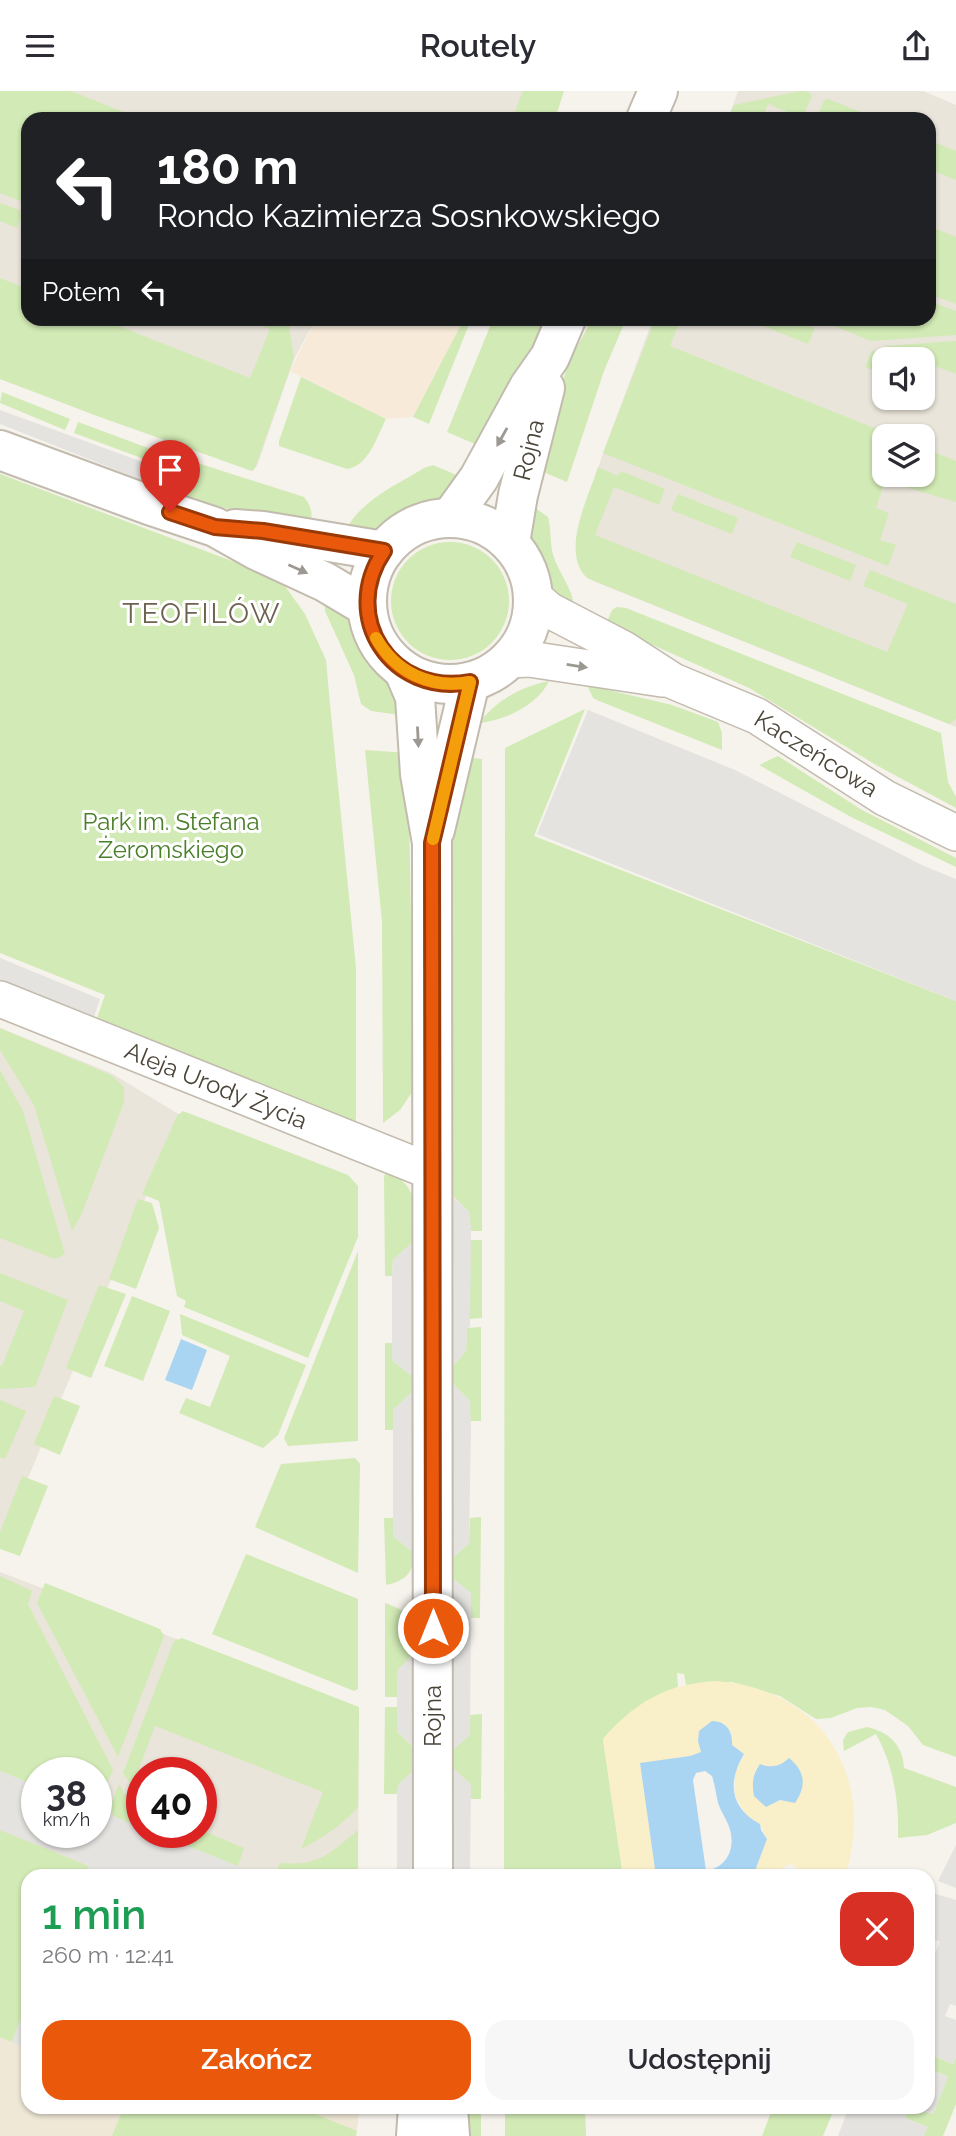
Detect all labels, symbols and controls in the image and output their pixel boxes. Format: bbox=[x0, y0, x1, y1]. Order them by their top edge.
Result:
icon: menu bbox=[21, 27, 59, 65]
text: Routely bbox=[420, 27, 536, 64]
icon: share bbox=[897, 27, 935, 65]
text: 180 m bbox=[157, 138, 298, 195]
icon: left bbox=[42, 140, 133, 231]
text: Rondo Kazimierza Sosnkowskiego bbox=[157, 197, 660, 234]
icon: left bbox=[135, 273, 173, 311]
text: Potem bbox=[42, 277, 121, 307]
map controls bbox=[872, 347, 935, 487]
button: sound bbox=[872, 347, 935, 410]
street label: Rojna bbox=[507, 416, 550, 483]
button: layers bbox=[872, 424, 935, 487]
one-way arrow bbox=[496, 427, 508, 446]
pin bbox=[140, 440, 200, 512]
icon: arrive bbox=[151, 451, 189, 489]
one-way arrow bbox=[287, 564, 308, 575]
district label: TEOFILÓW bbox=[122, 597, 282, 630]
one-way arrow bbox=[566, 661, 588, 672]
street label: Kaczeńcowa bbox=[749, 704, 884, 803]
one-way arrow bbox=[413, 726, 424, 748]
park label: Park im. Stefana Żeromskiego bbox=[82, 807, 260, 864]
street label: Aleja Urody Życia bbox=[121, 1036, 312, 1135]
position arrow bbox=[396, 1591, 470, 1665]
street label: Rojna bbox=[418, 1685, 447, 1747]
speed limit sign: 40 bbox=[126, 1757, 217, 1848]
text: 38 bbox=[46, 1773, 87, 1814]
text: km/h bbox=[43, 1809, 90, 1830]
text: 1 min bbox=[42, 1890, 146, 1939]
button: close bbox=[840, 1892, 914, 1966]
text: 260 m · 12:41 bbox=[42, 1941, 174, 1968]
button: Zakończ bbox=[42, 2020, 471, 2100]
button: Udostępnij bbox=[485, 2020, 914, 2100]

